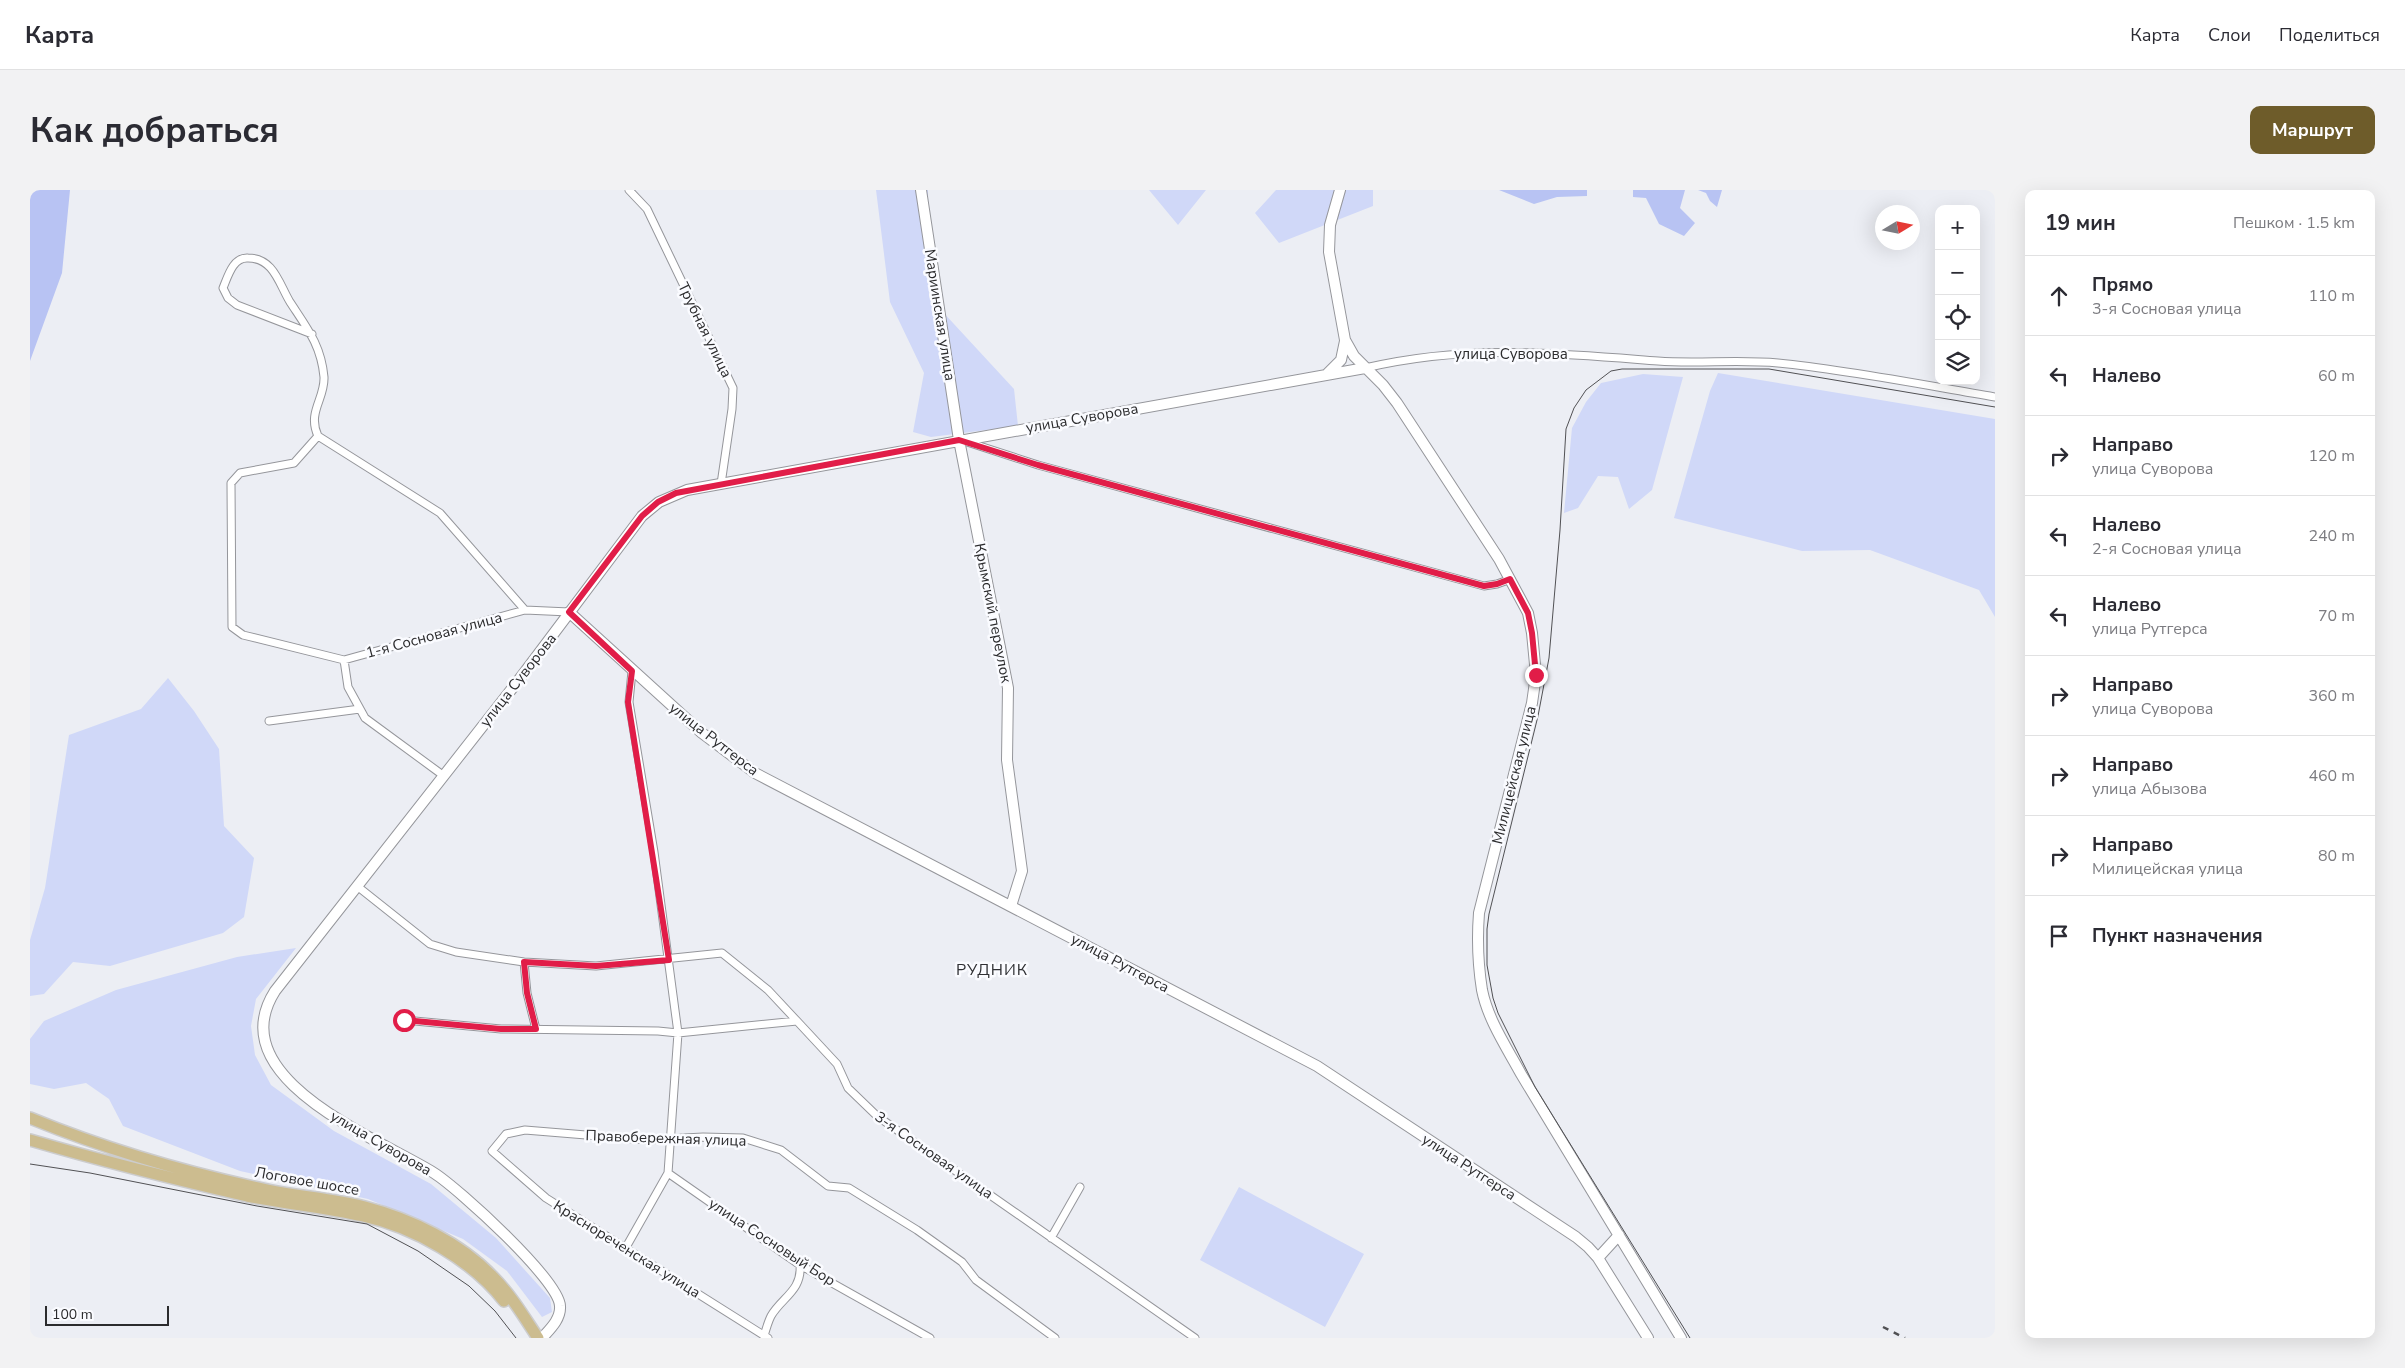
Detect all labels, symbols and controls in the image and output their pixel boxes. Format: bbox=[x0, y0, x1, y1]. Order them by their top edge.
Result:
text: Карта bbox=[25, 19, 94, 51]
text: Карта bbox=[2130, 23, 2180, 47]
text: Слои bbox=[2208, 23, 2251, 47]
text: Поделиться bbox=[2279, 23, 2380, 47]
button: Маршрут bbox=[2250, 106, 2375, 154]
text: Как добраться bbox=[30, 107, 279, 154]
north arrow bbox=[1875, 205, 1920, 250]
map controls bbox=[1935, 205, 1980, 385]
button: + bbox=[1935, 205, 1980, 250]
text: 19 мин bbox=[2045, 209, 2116, 237]
text: Пешком · 1.5 km bbox=[2233, 212, 2355, 234]
street label: Мариинская улица bbox=[920, 248, 960, 382]
button: − bbox=[1935, 250, 1980, 295]
text: Прямо bbox=[2092, 272, 2153, 298]
street label: Трубная улица bbox=[673, 279, 737, 381]
icon: ahead bbox=[2045, 282, 2073, 310]
text: 110 m bbox=[2308, 285, 2355, 307]
button: locate bbox=[1935, 295, 1980, 340]
text: 3-я Сосновая улица bbox=[2092, 298, 2242, 320]
button: layers bbox=[1935, 340, 1980, 385]
street label: улица Суворова bbox=[1454, 344, 1568, 364]
icon: left bbox=[2045, 362, 2073, 390]
text: Налево bbox=[2092, 363, 2161, 389]
text: 60 m bbox=[2318, 365, 2355, 387]
street label: улица Суворова bbox=[1024, 398, 1140, 438]
text: Направо bbox=[2092, 432, 2173, 458]
icon: right bbox=[2045, 442, 2073, 470]
text: 120 m bbox=[2308, 445, 2355, 467]
text: улица Суворова bbox=[2092, 458, 2213, 480]
text: Налево bbox=[2092, 512, 2161, 538]
icon: left bbox=[2045, 522, 2073, 550]
text: 240 m bbox=[2308, 525, 2355, 547]
text: 2-я Сосновая улица bbox=[2092, 538, 2242, 560]
street label: Крымский переулок bbox=[970, 541, 1016, 685]
text: Налево bbox=[2092, 592, 2161, 618]
icon: left bbox=[2045, 602, 2073, 630]
text: 70 m bbox=[2318, 605, 2355, 627]
street label: 1-я Сосновая улица bbox=[364, 607, 504, 663]
text: улица Рутгерса bbox=[2092, 618, 2208, 640]
street label: улица Суворова bbox=[475, 629, 561, 731]
route end bbox=[1525, 664, 1548, 687]
text: Направо bbox=[2092, 672, 2173, 698]
icon: right bbox=[2045, 682, 2073, 710]
text: 360 m bbox=[2308, 685, 2355, 707]
street label: улица Рутгерса bbox=[665, 698, 763, 780]
text: улица Суворова bbox=[2092, 698, 2213, 720]
street label: Милицейская улица bbox=[1487, 704, 1541, 846]
text: Направо bbox=[2092, 752, 2173, 778]
icon: right bbox=[2045, 762, 2073, 790]
text: 460 m bbox=[2308, 765, 2355, 787]
text: улица Абызова bbox=[2092, 778, 2207, 800]
text: Направо bbox=[2092, 832, 2173, 858]
icon: right bbox=[2045, 842, 2073, 870]
text: 80 m bbox=[2318, 845, 2355, 867]
text: Милицейская улица bbox=[2092, 858, 2243, 880]
icon: arrive bbox=[2045, 922, 2073, 950]
text: Пункт назначения bbox=[2092, 923, 2263, 949]
street label: улица Рутгерса bbox=[1067, 929, 1173, 997]
district label: РУДНИК bbox=[956, 959, 1028, 981]
route start bbox=[393, 1009, 416, 1032]
street label: улица Суворова bbox=[327, 1106, 435, 1180]
street label: 3-я Сосновая улица bbox=[871, 1107, 997, 1203]
street label: Правобережная улица bbox=[585, 1125, 747, 1151]
street label: улица Рутгерса bbox=[1418, 1129, 1520, 1205]
street label: Логовое шоссе bbox=[253, 1162, 361, 1200]
street label: улица Сосновый Бор bbox=[705, 1193, 839, 1291]
street label: Краснореченская улица bbox=[550, 1195, 704, 1303]
scale bar bbox=[45, 1303, 169, 1326]
text: 100 m bbox=[52, 1305, 93, 1324]

